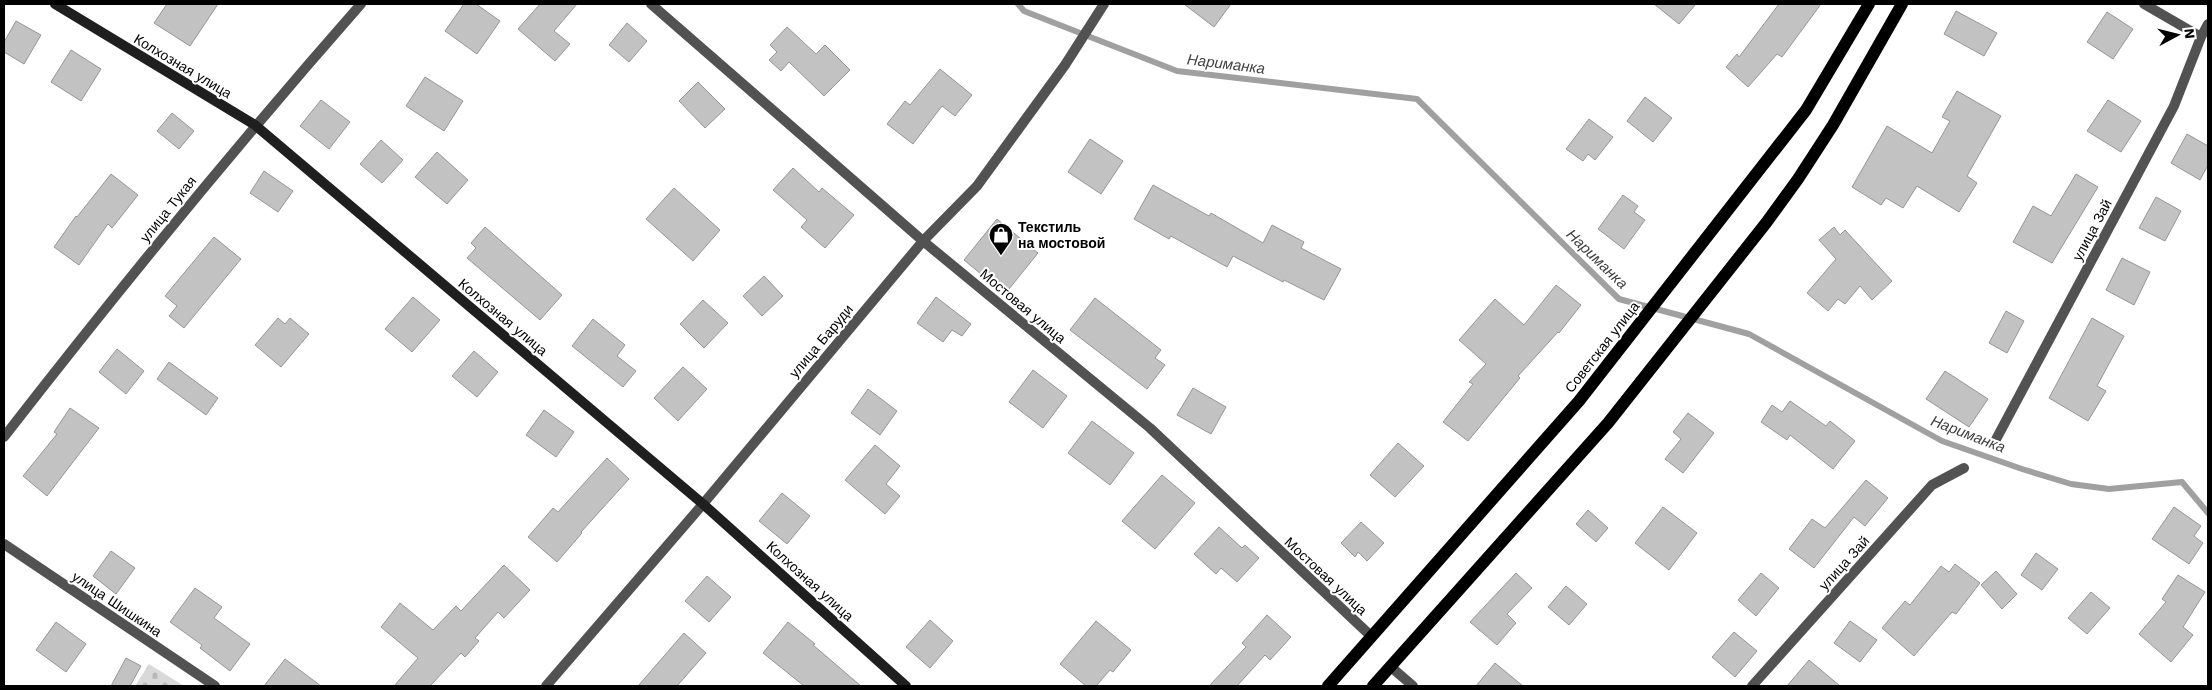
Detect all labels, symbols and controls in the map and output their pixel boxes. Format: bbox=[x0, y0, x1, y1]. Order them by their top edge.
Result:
north arrow bbox=[2152, 10, 2202, 60]
text: N bbox=[2181, 27, 2198, 40]
street label: Колхозная улица bbox=[131, 31, 235, 102]
water label: Нариманка bbox=[1186, 50, 1266, 78]
street label: улица Тукая bbox=[137, 173, 199, 245]
street label: улица Зай bbox=[2069, 197, 2115, 263]
place label: Текстиль на мостовой bbox=[1018, 219, 1105, 251]
shop icon: Текстиль на мостовой bbox=[988, 222, 1014, 256]
water label: Нариманка bbox=[1563, 225, 1631, 293]
street label: Мостовая улица bbox=[977, 266, 1069, 347]
street label: Колхозная улица bbox=[455, 275, 551, 359]
street label: Советская улица bbox=[1562, 298, 1643, 396]
street label: улица Баруди bbox=[786, 301, 856, 381]
water label: Нариманка bbox=[1928, 412, 2008, 456]
street label: улица Зай bbox=[1816, 533, 1872, 593]
street label: Мостовая улица bbox=[1282, 534, 1371, 618]
street label: Колхозная улица bbox=[763, 538, 857, 624]
street label: улица Шишкина bbox=[69, 568, 165, 640]

